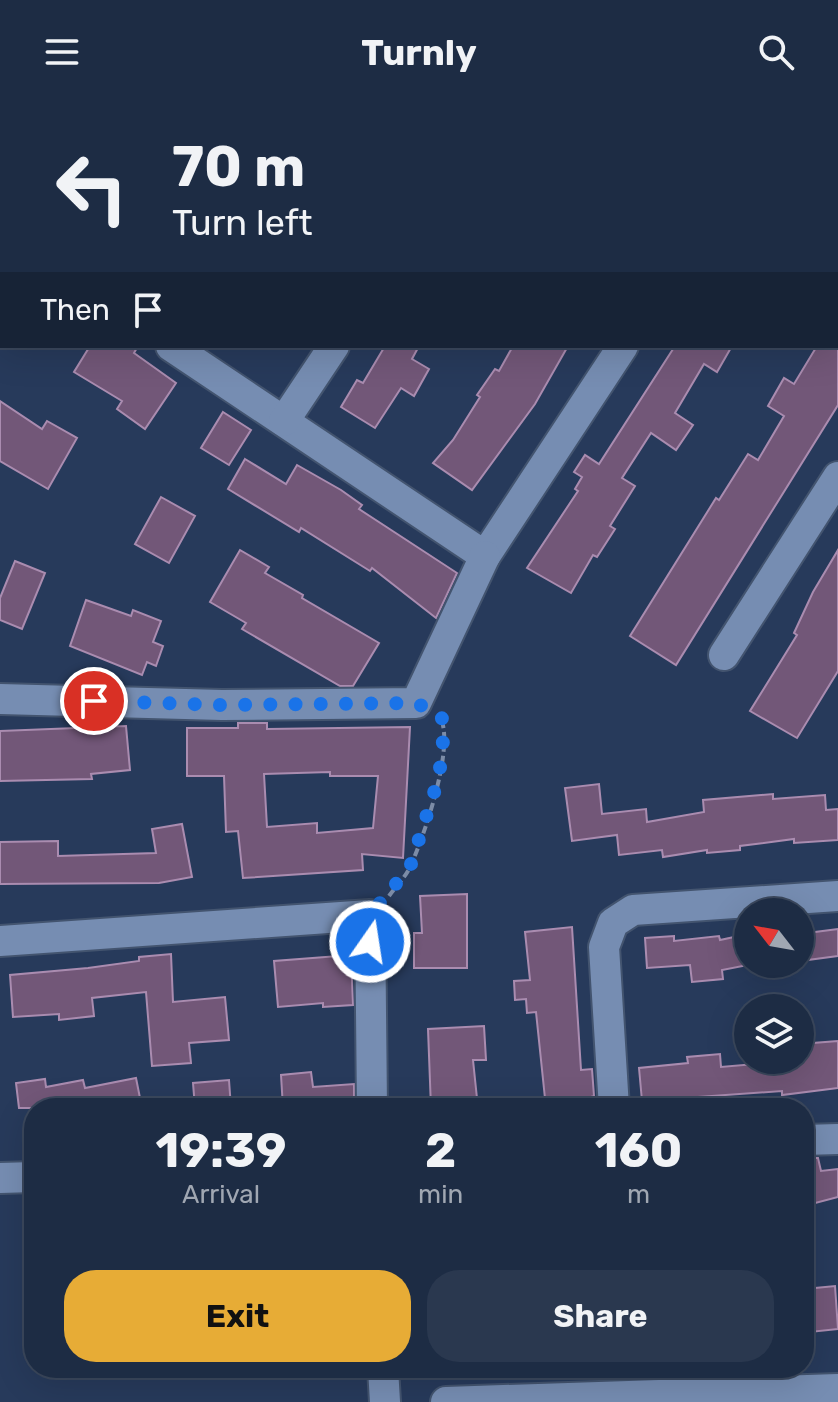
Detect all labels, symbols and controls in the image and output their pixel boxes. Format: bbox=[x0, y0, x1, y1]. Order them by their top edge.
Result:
icon: menu bbox=[40, 30, 84, 74]
icon: search bbox=[754, 30, 798, 74]
text: Turnly bbox=[361, 31, 477, 74]
text: 70 m bbox=[172, 134, 305, 200]
icon: left bbox=[40, 136, 144, 240]
text: Turn left bbox=[172, 201, 313, 244]
icon: arrive bbox=[126, 288, 170, 332]
text: Then bbox=[40, 292, 110, 328]
pin bbox=[60, 667, 128, 735]
icon: arrive bbox=[72, 679, 116, 723]
north arrow bbox=[734, 898, 814, 978]
map controls bbox=[734, 898, 814, 1074]
position arrow bbox=[328, 900, 412, 984]
button: layers bbox=[734, 994, 814, 1074]
text: 19:39 bbox=[156, 1122, 287, 1179]
text: 2 bbox=[425, 1122, 456, 1179]
text: 160 bbox=[595, 1122, 682, 1179]
text: Arrival bbox=[182, 1179, 260, 1210]
text: min bbox=[418, 1179, 463, 1210]
text: m bbox=[627, 1179, 650, 1210]
button: Exit bbox=[64, 1270, 411, 1362]
button: Share bbox=[427, 1270, 774, 1362]

